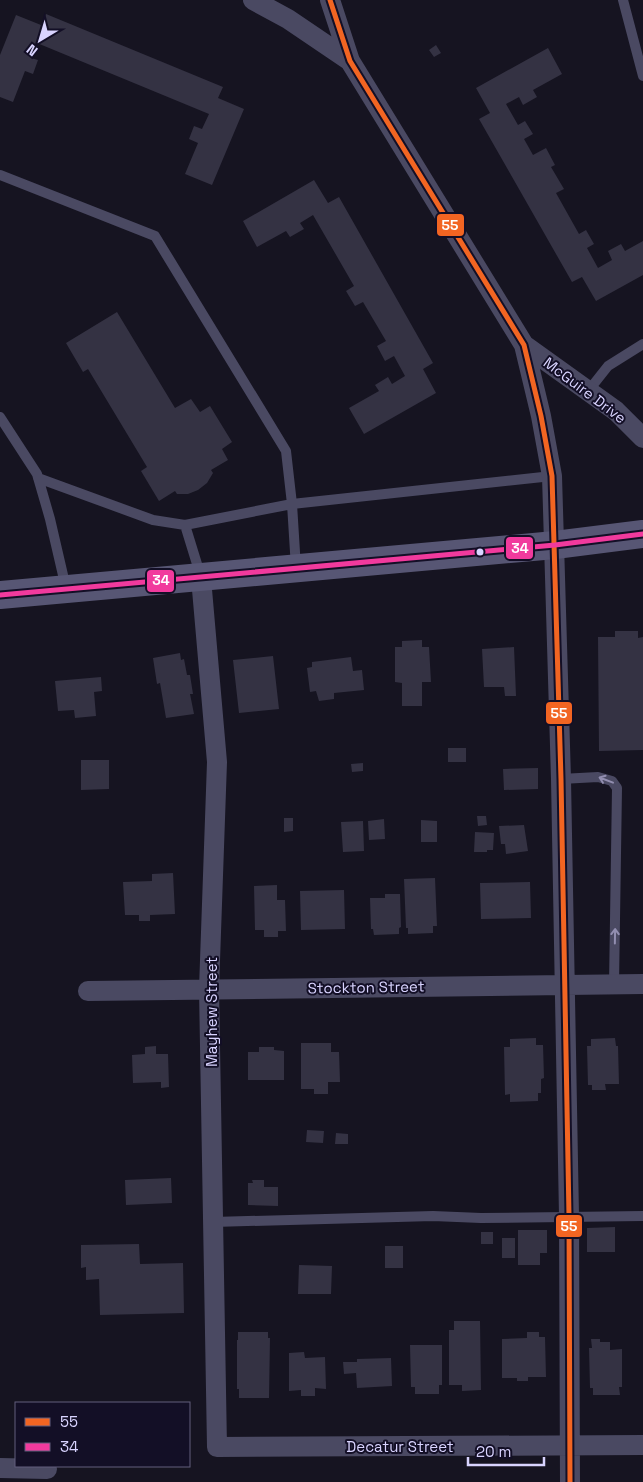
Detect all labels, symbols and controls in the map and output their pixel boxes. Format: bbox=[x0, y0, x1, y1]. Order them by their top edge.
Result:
north arrow bbox=[15, 15, 65, 65]
text: N bbox=[23, 40, 41, 60]
line badge: 55 bbox=[436, 213, 465, 237]
text: 55 bbox=[442, 216, 458, 234]
street label: McGuire Drive bbox=[540, 353, 630, 427]
line badge: 34 bbox=[505, 536, 534, 560]
text: 34 bbox=[511, 539, 529, 557]
unlabelled marker bbox=[475, 547, 485, 557]
line badge: 34 bbox=[146, 569, 175, 593]
text: 34 bbox=[152, 571, 170, 589]
line badge: 55 bbox=[545, 701, 573, 725]
text: 55 bbox=[551, 704, 567, 722]
one-way arrow bbox=[599, 775, 614, 784]
one-way arrow bbox=[610, 928, 620, 944]
street label: Mayhew Street bbox=[202, 957, 221, 1067]
street label: Stockton Street bbox=[307, 976, 425, 998]
line badge: 55 bbox=[555, 1214, 583, 1238]
text: 55 bbox=[561, 1217, 577, 1235]
legend bbox=[15, 1402, 190, 1467]
text: 55 bbox=[60, 1412, 78, 1431]
scale bar bbox=[468, 1434, 544, 1466]
text: 34 bbox=[60, 1437, 78, 1456]
street label: Decatur Street bbox=[346, 1437, 454, 1456]
text: 20 m bbox=[476, 1442, 511, 1461]

